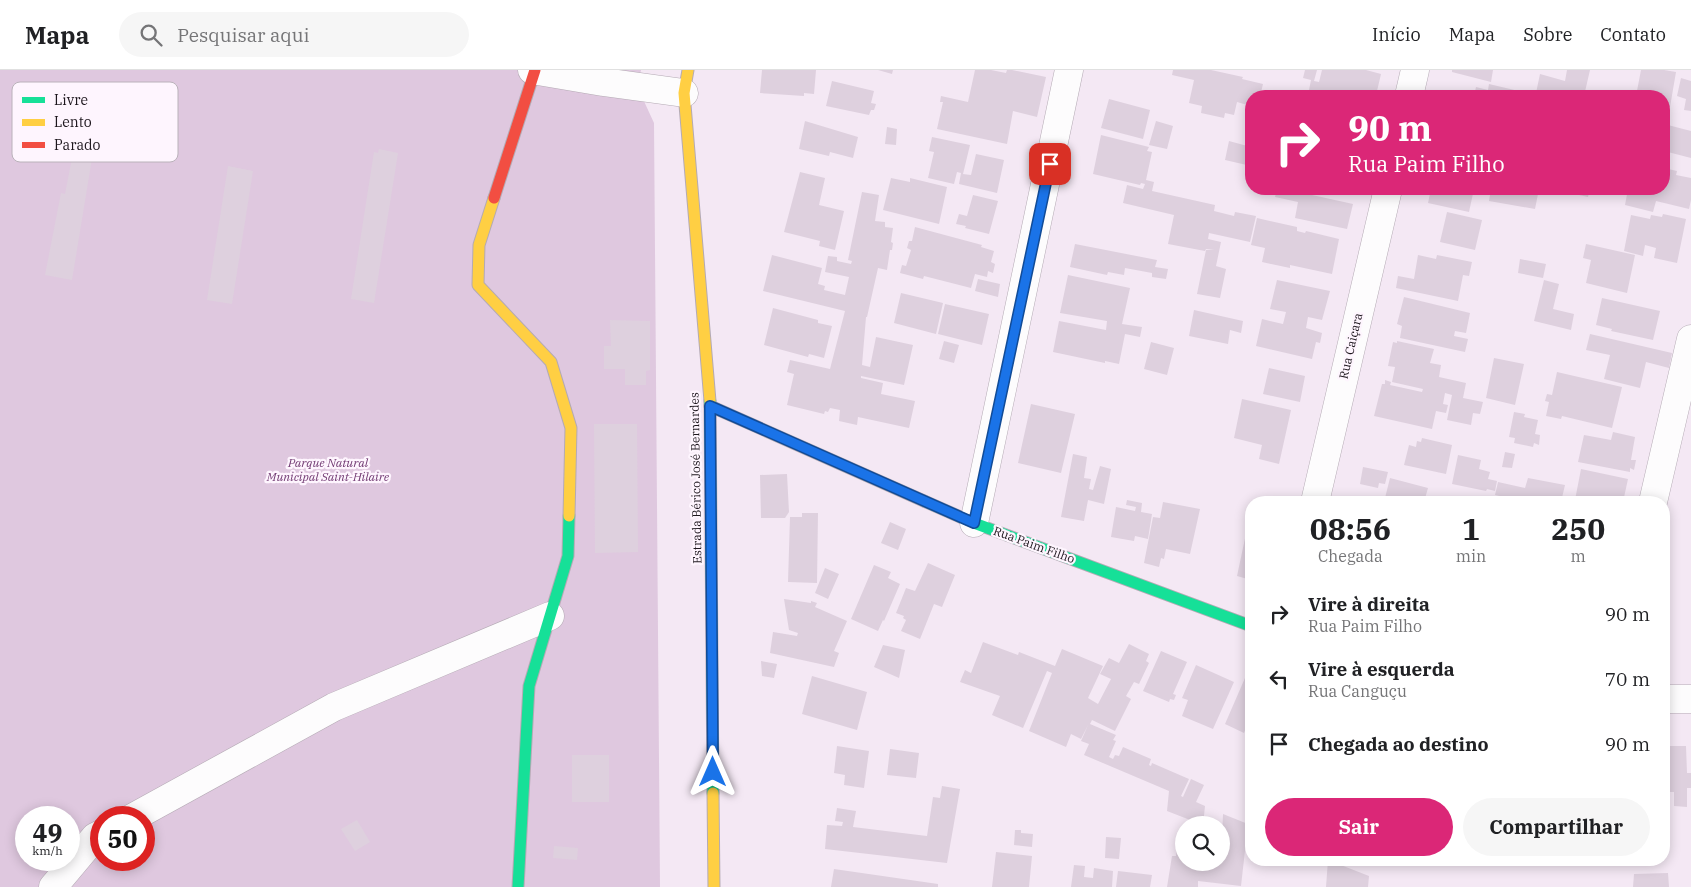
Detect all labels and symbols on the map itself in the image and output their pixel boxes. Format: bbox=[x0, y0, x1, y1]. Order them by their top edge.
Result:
legend bbox=[12, 82, 178, 162]
text: Livre bbox=[54, 91, 88, 109]
text: Lento bbox=[54, 113, 92, 131]
text: Parado bbox=[54, 136, 101, 154]
pin bbox=[1029, 143, 1071, 185]
street label: Rua Caiçara bbox=[1336, 311, 1365, 380]
street label: Estrada Bérico José Bernardes bbox=[687, 392, 704, 564]
park label: Parque Natural Municipal Saint-Hilaire bbox=[266, 455, 390, 484]
street label: Rua Paim Filho bbox=[991, 523, 1077, 566]
position arrow bbox=[686, 745, 738, 797]
speed limit sign: 50 bbox=[90, 806, 155, 871]

